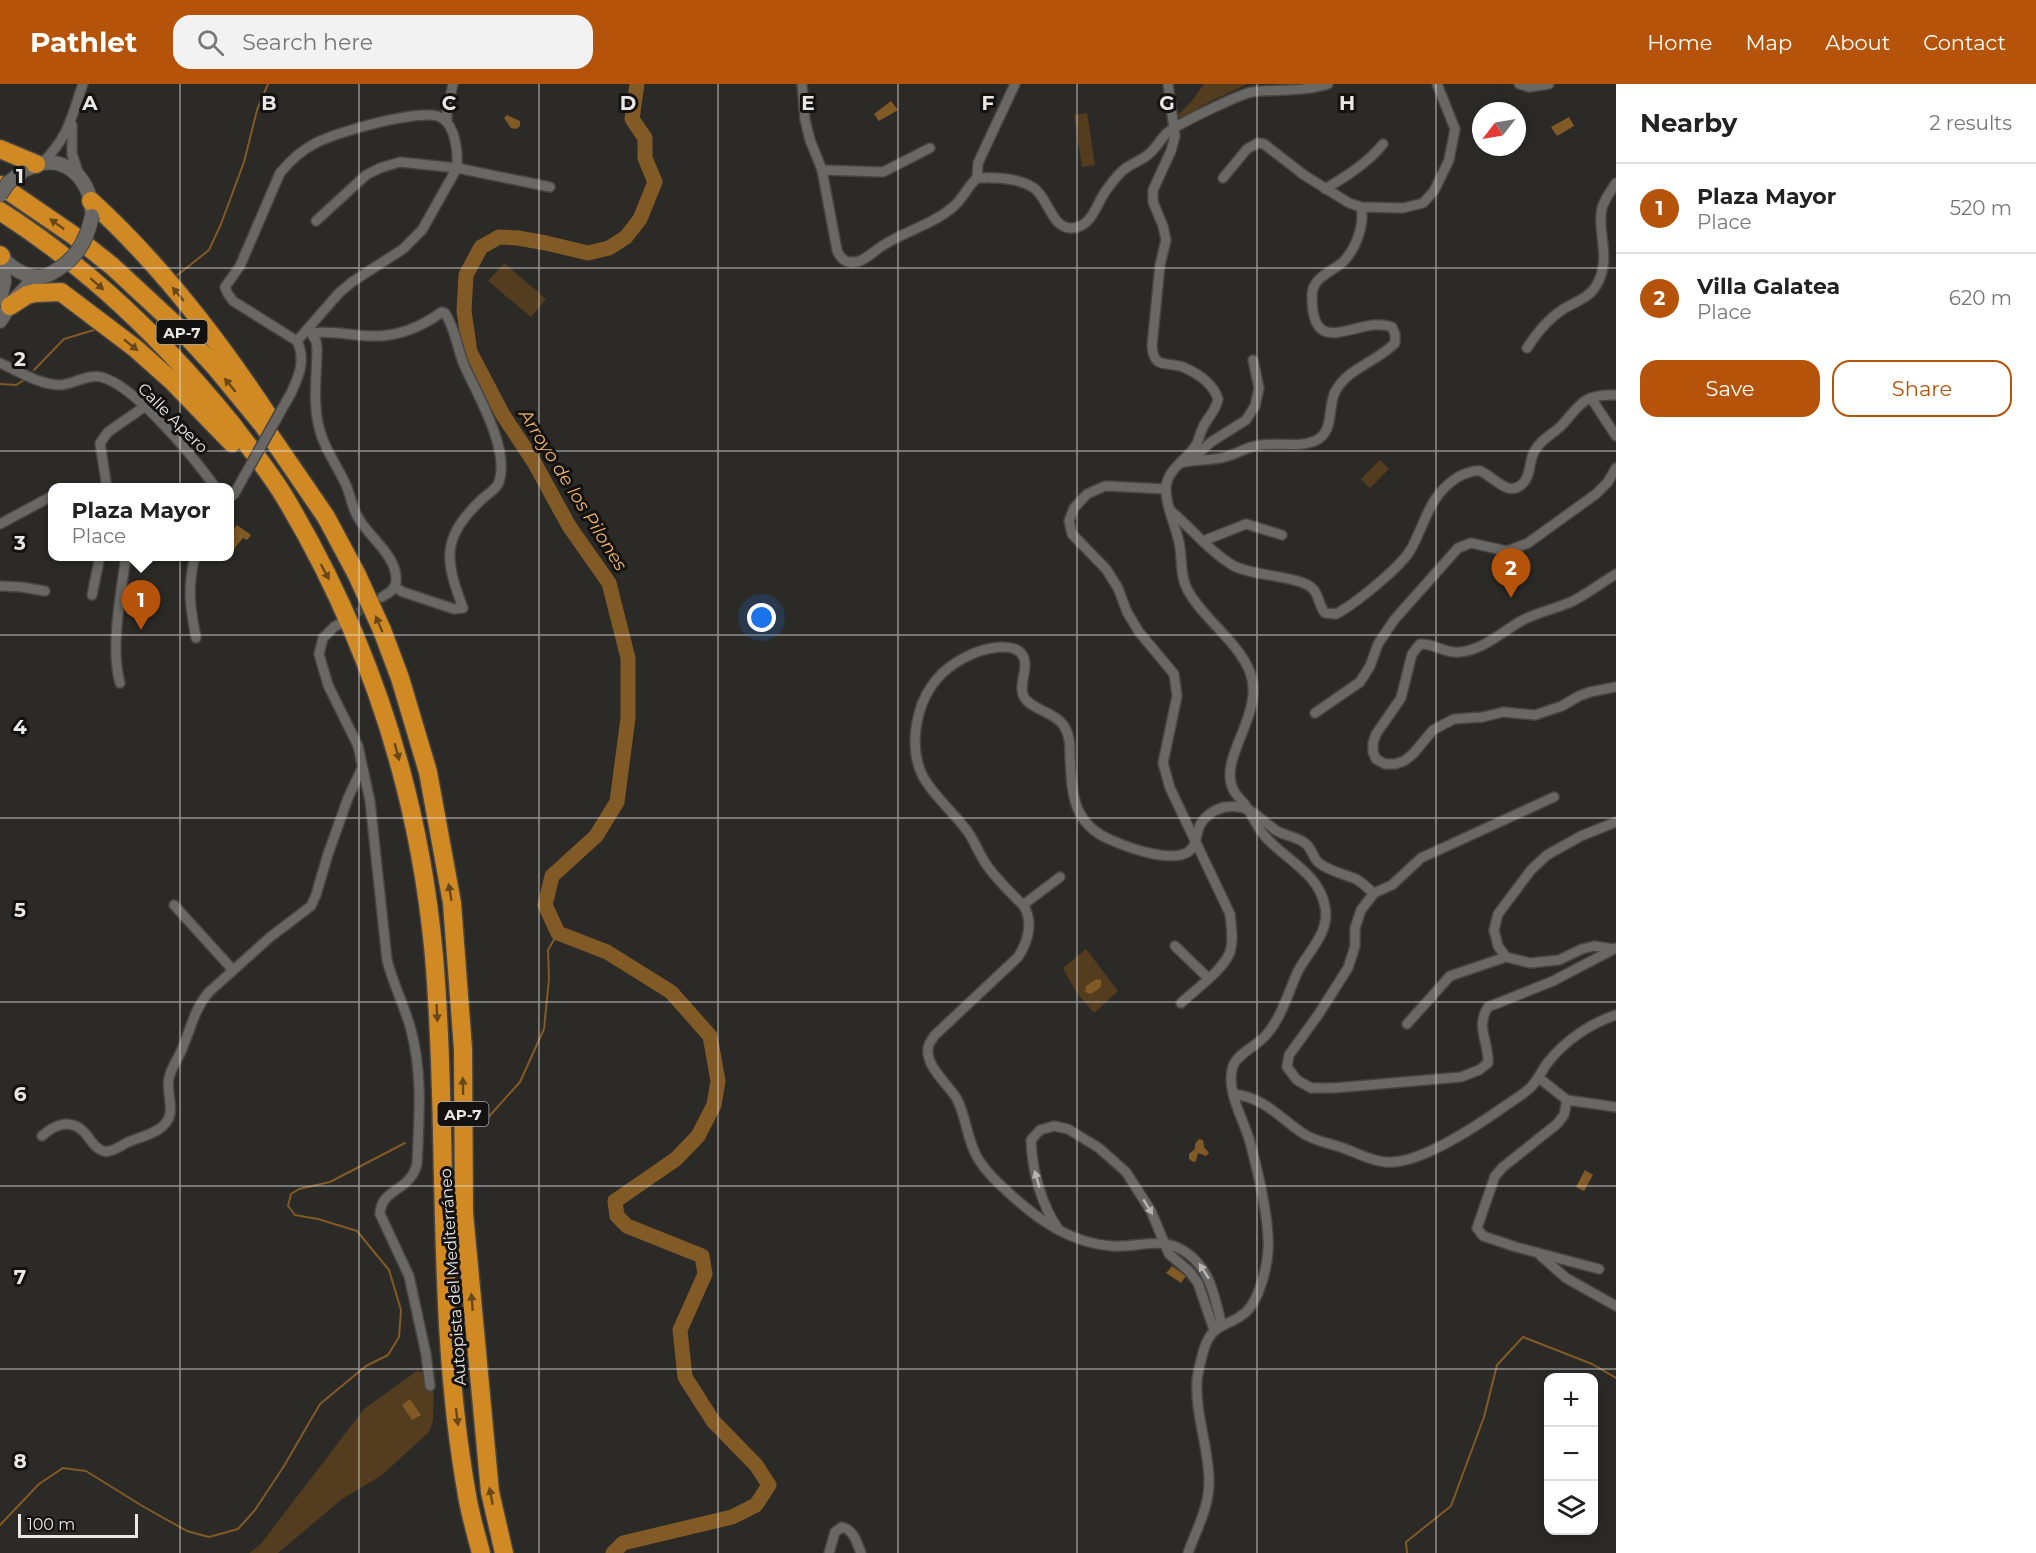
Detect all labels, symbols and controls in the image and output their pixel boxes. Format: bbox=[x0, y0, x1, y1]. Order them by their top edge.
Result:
search box bbox=[173, 15, 593, 69]
text: Pathlet bbox=[30, 25, 137, 59]
icon: search bbox=[194, 26, 227, 59]
text: Search here bbox=[242, 29, 373, 56]
text: Home bbox=[1647, 30, 1712, 55]
text: Map bbox=[1745, 30, 1792, 55]
text: About bbox=[1825, 30, 1890, 55]
text: Contact bbox=[1923, 30, 2006, 55]
text: A bbox=[81, 91, 98, 115]
text: B bbox=[261, 91, 277, 115]
text: C bbox=[442, 91, 457, 115]
text: D bbox=[620, 91, 636, 115]
text: E bbox=[801, 91, 815, 115]
text: F bbox=[982, 91, 995, 115]
text: G bbox=[1159, 91, 1175, 115]
text: H bbox=[1339, 91, 1355, 115]
north arrow bbox=[1472, 102, 1526, 156]
text: Nearby bbox=[1640, 107, 1737, 139]
text: 2 results bbox=[1929, 111, 2012, 135]
text: 1 bbox=[16, 164, 24, 188]
text: Plaza Mayor bbox=[1697, 183, 1836, 210]
text: 1 bbox=[1656, 196, 1663, 220]
text: 520 m bbox=[1950, 196, 2012, 220]
text: Place bbox=[1697, 210, 1752, 234]
one-way arrow bbox=[50, 218, 66, 230]
text: Villa Galatea bbox=[1697, 273, 1840, 300]
one-way arrow bbox=[89, 277, 104, 290]
one-way arrow bbox=[172, 286, 185, 302]
text: 2 bbox=[1654, 286, 1665, 310]
text: 620 m bbox=[1949, 286, 2012, 310]
text: Place bbox=[1697, 300, 1752, 324]
road number: AP-7 bbox=[156, 320, 207, 344]
one-way arrow bbox=[123, 338, 138, 351]
text: 2 bbox=[14, 347, 26, 371]
button: Save bbox=[1640, 360, 1820, 417]
button: Share bbox=[1832, 360, 2012, 417]
one-way arrow bbox=[223, 377, 236, 393]
street label: Calle Apero bbox=[134, 379, 212, 457]
water label: Arroyo de los Pilones bbox=[514, 404, 632, 575]
popup bbox=[48, 483, 234, 561]
text: Plaza Mayor bbox=[71, 497, 211, 524]
text: Place bbox=[71, 524, 126, 548]
text: 3 bbox=[13, 531, 26, 555]
pin: 2 bbox=[1492, 548, 1530, 598]
one-way arrow bbox=[320, 563, 330, 580]
pin: 1 bbox=[122, 580, 160, 630]
your location bbox=[747, 603, 776, 632]
one-way arrow bbox=[374, 614, 384, 632]
text: 4 bbox=[13, 715, 27, 739]
one-way arrow bbox=[393, 743, 402, 761]
one-way arrow bbox=[445, 882, 454, 901]
text: 5 bbox=[14, 898, 26, 922]
one-way arrow bbox=[432, 1003, 442, 1022]
one-way arrow bbox=[458, 1077, 468, 1096]
text: 6 bbox=[14, 1082, 27, 1106]
road number: AP-7 bbox=[438, 1102, 488, 1126]
street label: Autopista del Mediterráneo bbox=[436, 1168, 470, 1386]
one-way arrow bbox=[1032, 1170, 1041, 1188]
one-way arrow bbox=[1142, 1199, 1153, 1215]
one-way arrow bbox=[1198, 1263, 1210, 1279]
text: 7 bbox=[14, 1265, 26, 1289]
one-way arrow bbox=[467, 1293, 477, 1312]
map controls bbox=[1544, 1373, 1598, 1535]
button: + bbox=[1544, 1373, 1598, 1427]
one-way arrow bbox=[452, 1408, 461, 1427]
button: − bbox=[1544, 1427, 1598, 1481]
text: 8 bbox=[13, 1449, 27, 1473]
button: layers bbox=[1544, 1481, 1598, 1535]
one-way arrow bbox=[486, 1486, 495, 1505]
scale bar bbox=[18, 1511, 138, 1538]
text: 100 m bbox=[27, 1515, 75, 1534]

